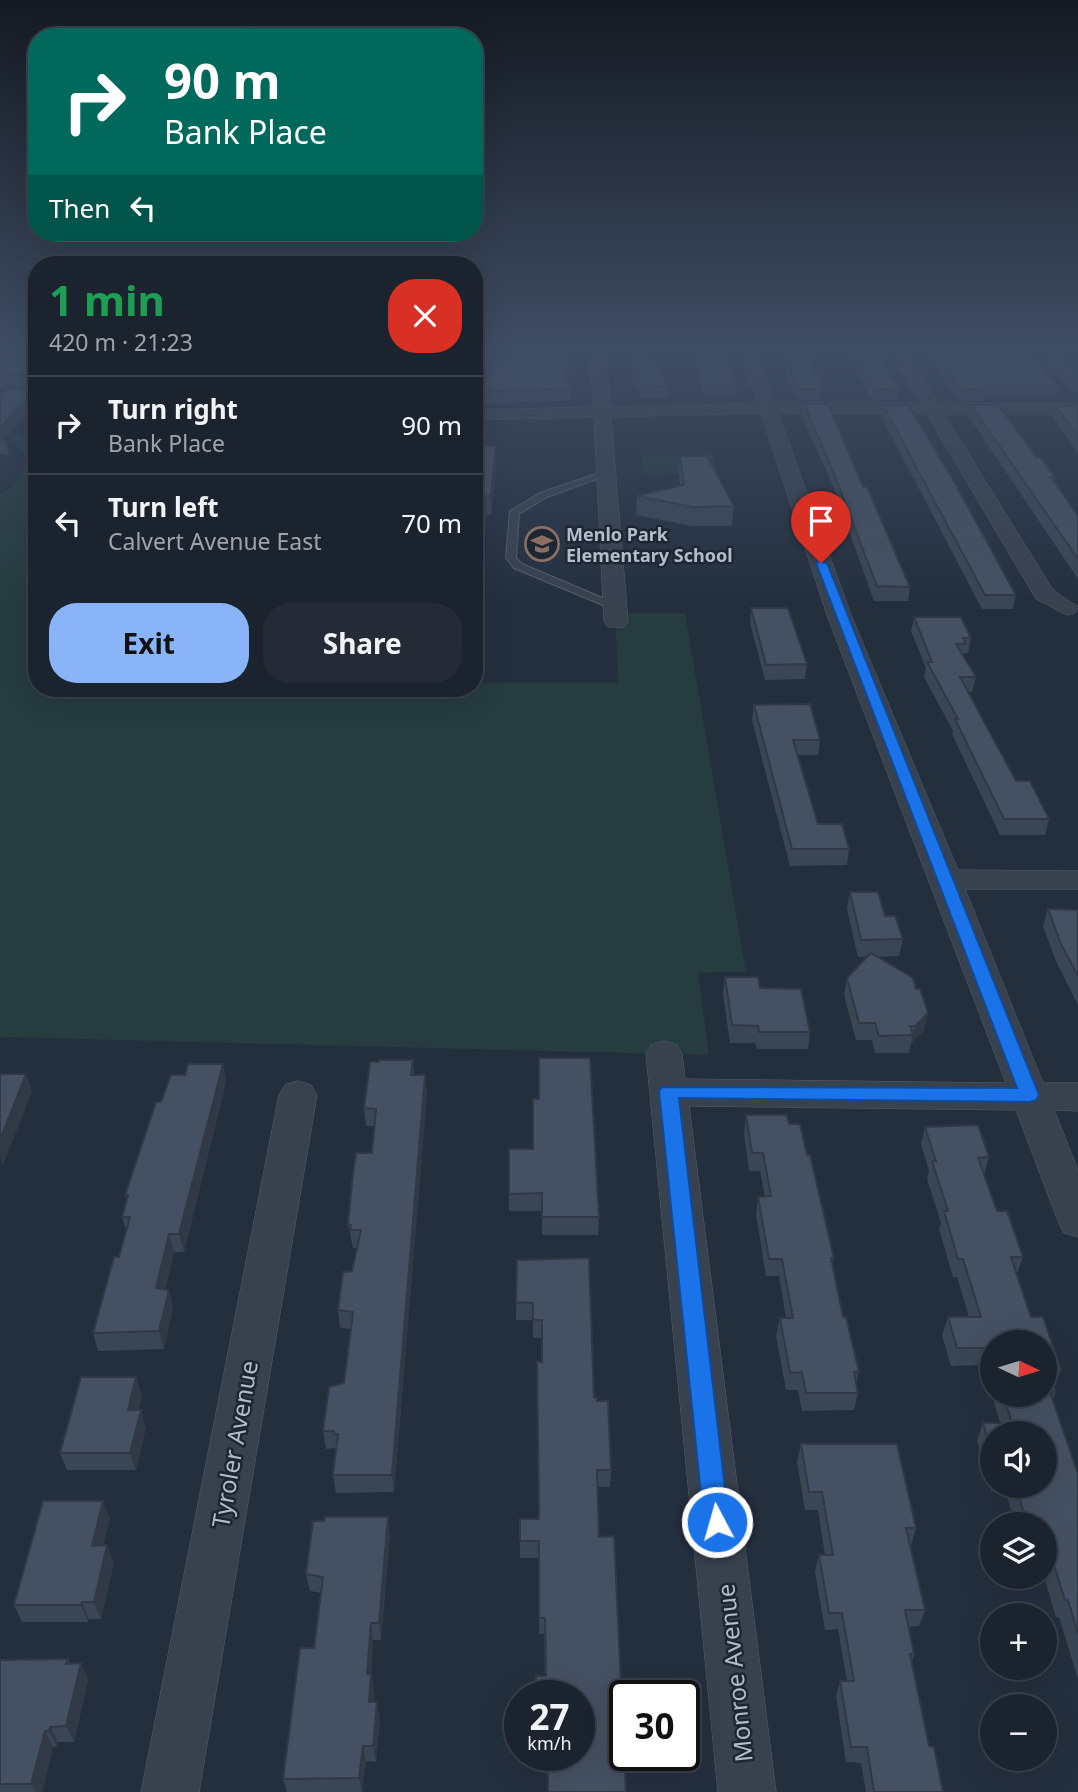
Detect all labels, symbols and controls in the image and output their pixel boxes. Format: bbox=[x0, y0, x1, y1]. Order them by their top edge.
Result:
text: 90 m bbox=[164, 47, 281, 113]
icon: right bbox=[49, 56, 140, 147]
text: Bank Place bbox=[164, 110, 327, 153]
icon: left bbox=[124, 189, 162, 227]
text: Then bbox=[49, 190, 110, 226]
text: 1 min bbox=[49, 271, 165, 328]
button: close bbox=[388, 279, 462, 353]
text: 420 m · 21:23 bbox=[49, 326, 193, 358]
text: Turn right bbox=[108, 391, 238, 427]
icon: right bbox=[49, 406, 87, 444]
text: 90 m bbox=[401, 407, 462, 443]
text: Bank Place bbox=[108, 427, 225, 459]
text: Turn left bbox=[108, 489, 219, 525]
pin bbox=[791, 491, 851, 563]
icon: arrive bbox=[802, 502, 840, 540]
icon: left bbox=[49, 504, 87, 542]
text: 70 m bbox=[401, 505, 462, 541]
place label: Menlo Park Elementary School bbox=[566, 522, 733, 567]
text: Calvert Avenue East bbox=[108, 525, 322, 557]
school or university icon: Menlo Park Elementary School bbox=[523, 525, 561, 563]
button: Exit bbox=[49, 603, 249, 683]
button: Share bbox=[263, 603, 462, 683]
north arrow bbox=[980, 1330, 1057, 1407]
map controls bbox=[980, 1330, 1057, 1771]
street label: Tyroler Avenue bbox=[203, 1358, 265, 1530]
button: sound bbox=[980, 1421, 1057, 1498]
position arrow bbox=[680, 1485, 754, 1559]
button: layers bbox=[980, 1512, 1057, 1589]
street label: Monroe Avenue bbox=[708, 1582, 760, 1764]
button: + bbox=[980, 1603, 1057, 1680]
speed limit sign: 30 bbox=[609, 1680, 700, 1771]
text: 27 bbox=[529, 1693, 570, 1740]
button: − bbox=[980, 1694, 1057, 1771]
text: km/h bbox=[527, 1731, 572, 1755]

